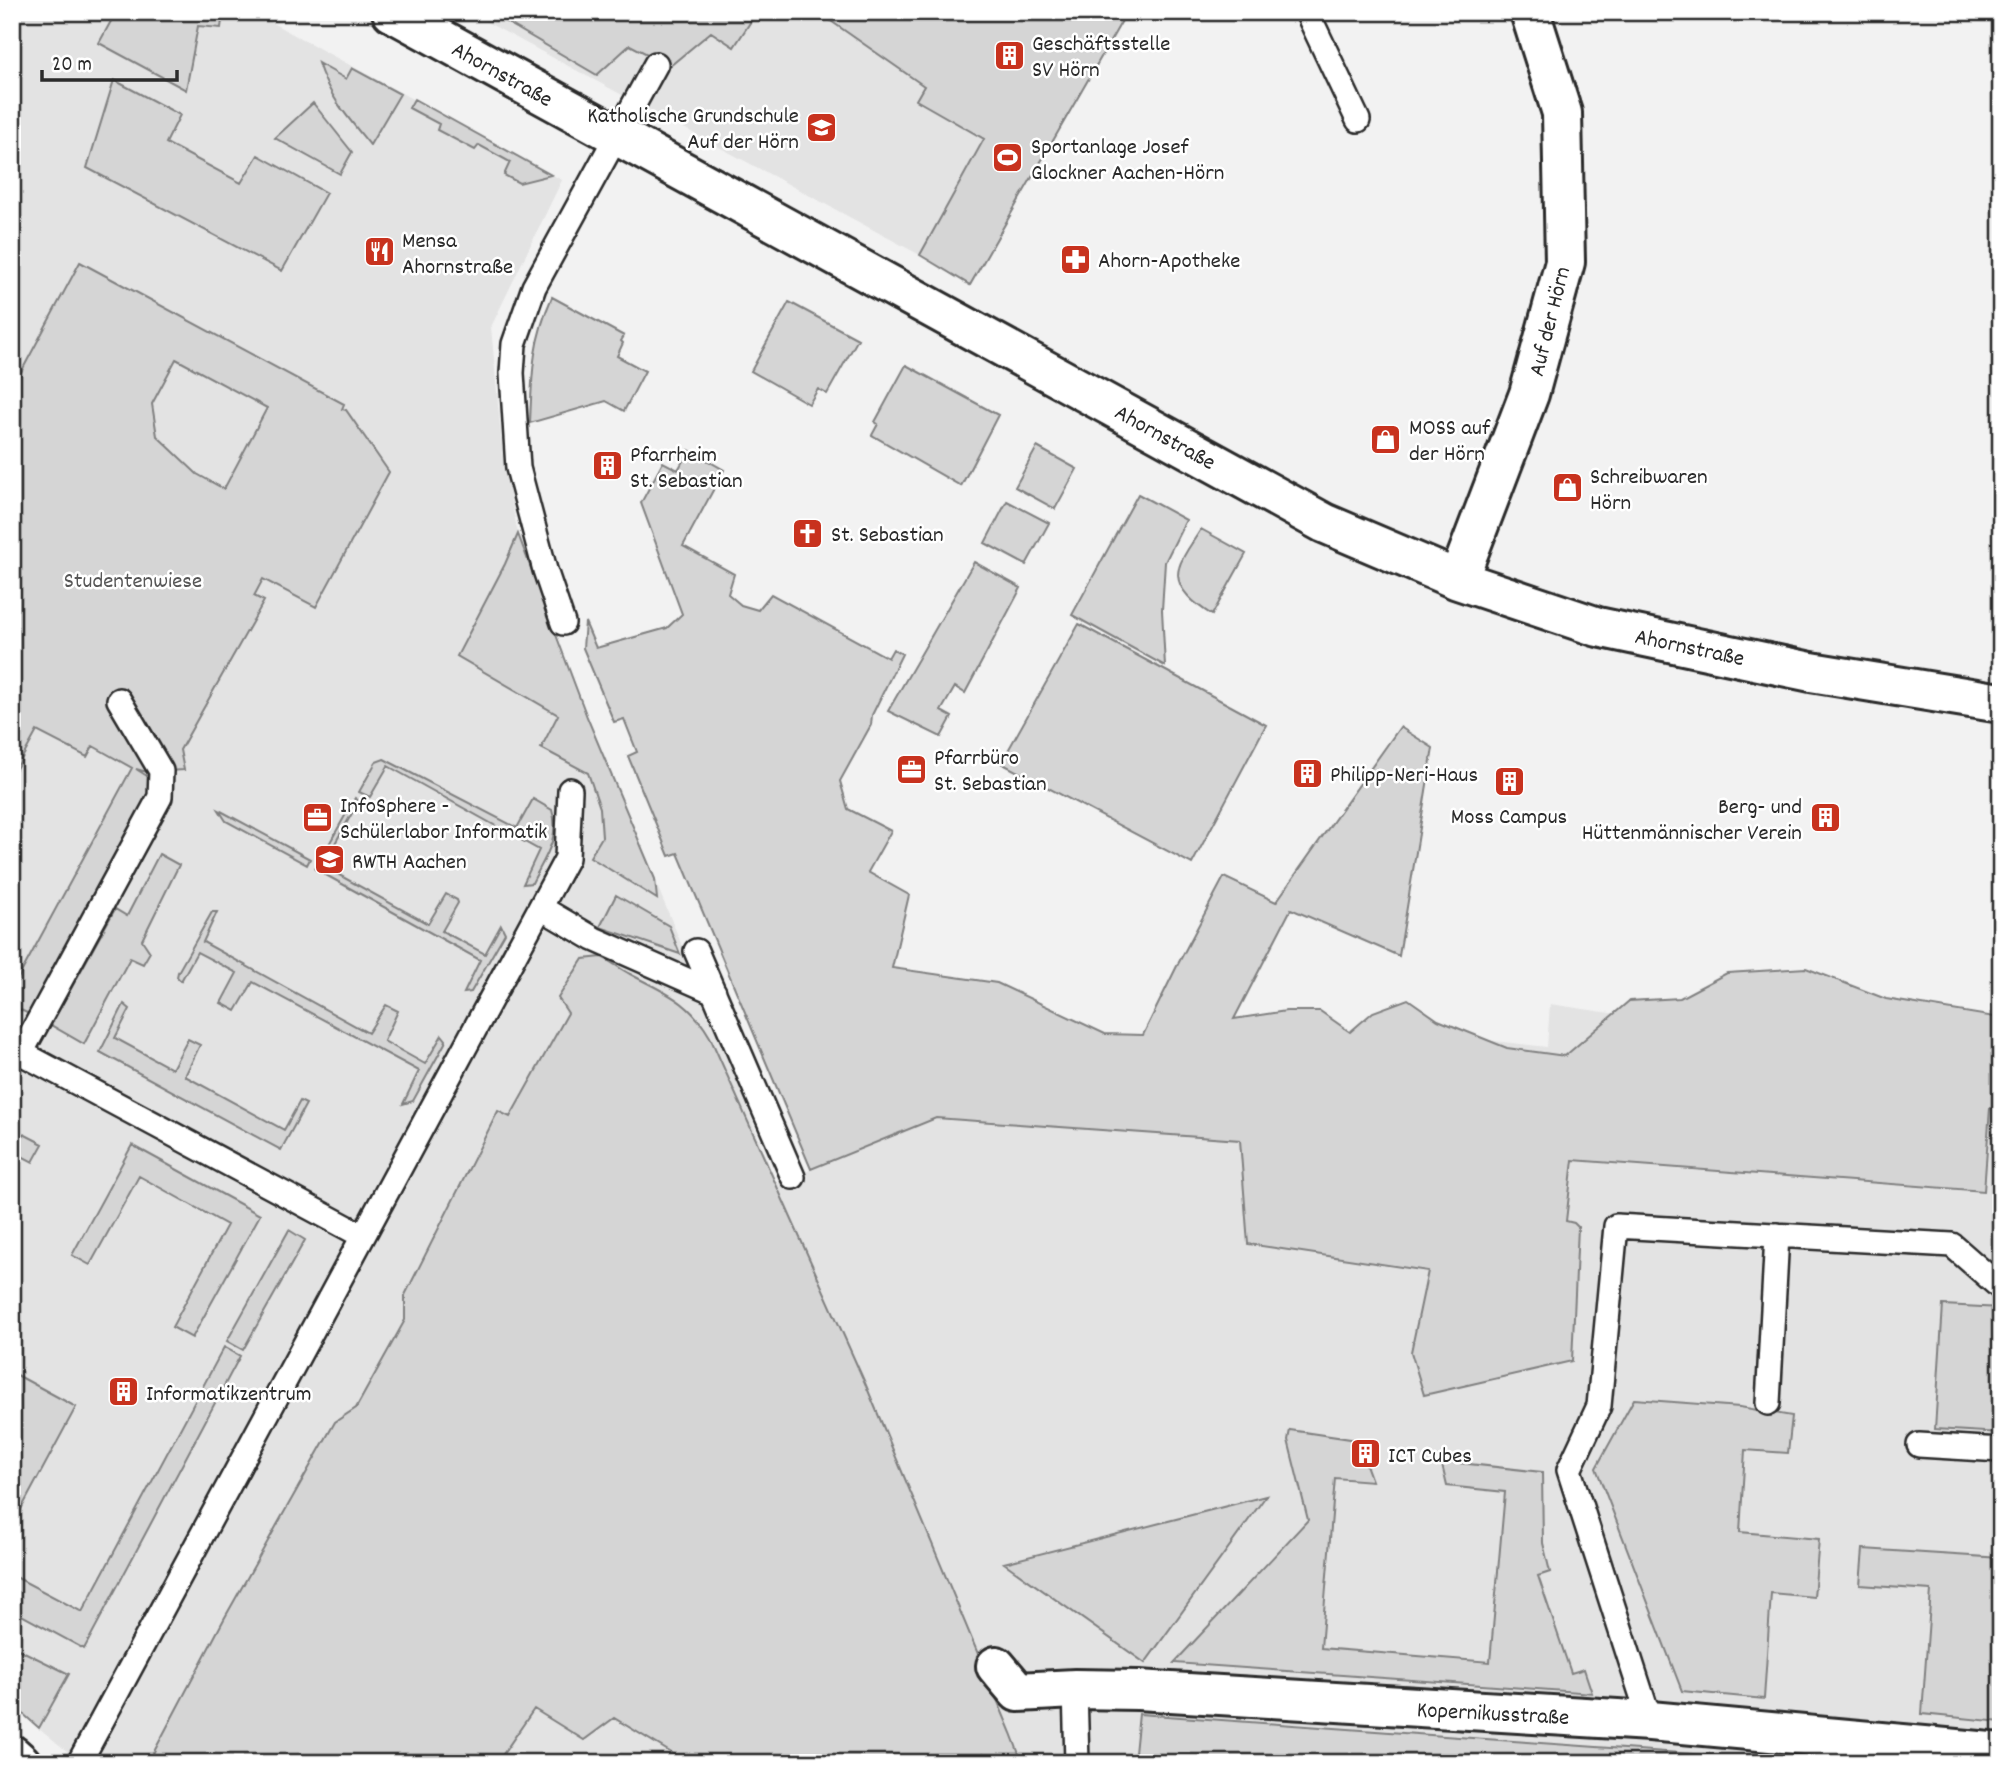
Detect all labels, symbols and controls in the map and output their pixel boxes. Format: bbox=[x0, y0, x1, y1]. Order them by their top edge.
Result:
place label: Geschäftsstelle SV Hörn bbox=[1032, 29, 1170, 88]
street label: Ahornstraße bbox=[445, 35, 558, 117]
scale bar bbox=[42, 38, 177, 82]
building icon: Geschäftsstelle SV Hörn bbox=[992, 38, 1026, 72]
text: 20 m bbox=[52, 51, 92, 81]
place label: Katholische Grundschule Auf der Hörn bbox=[587, 101, 799, 160]
school or university icon: Katholische Grundschule Auf der Hörn bbox=[805, 110, 839, 144]
place label: Sportanlage Josef Glockner Aachen-Hörn bbox=[1031, 132, 1224, 191]
sports icon: Sportanlage Josef Glockner Aachen-Hörn bbox=[991, 141, 1025, 175]
place label: Mensa Ahornstraße bbox=[402, 226, 513, 285]
restaurant icon: Mensa Ahornstraße bbox=[362, 235, 396, 269]
pharmacy icon: Ahorn-Apotheke bbox=[1058, 242, 1092, 276]
place label: Ahorn-Apotheke bbox=[1098, 246, 1240, 279]
street label: Auf der Hörn bbox=[1522, 264, 1581, 380]
street label: Ahornstraße bbox=[1108, 398, 1221, 480]
place label: MOSS auf der Hörn bbox=[1409, 413, 1491, 472]
shop icon: MOSS auf der Hörn bbox=[1369, 422, 1403, 456]
place label: Pfarrheim St. Sebastian bbox=[630, 440, 743, 499]
building icon: Pfarrheim St. Sebastian bbox=[590, 449, 624, 483]
place label: Schreibwaren Hörn bbox=[1590, 462, 1708, 521]
shop icon: Schreibwaren Hörn bbox=[1550, 471, 1584, 505]
church icon: St. Sebastian bbox=[791, 516, 825, 550]
place label: St. Sebastian bbox=[831, 520, 944, 553]
park label: Studentenwiese bbox=[64, 566, 202, 599]
street label: Ahornstraße bbox=[1632, 622, 1747, 677]
place label: Pfarrbüro St. Sebastian bbox=[934, 743, 1047, 802]
office icon: Pfarrbüro St. Sebastian bbox=[894, 752, 928, 786]
building icon: Philipp-Neri-Haus bbox=[1290, 756, 1324, 790]
place label: Philipp-Neri-Haus bbox=[1330, 760, 1478, 793]
building icon: Moss Campus bbox=[1492, 764, 1526, 798]
place label: InfoSphere - Schülerlabor Informatik bbox=[340, 791, 548, 850]
place label: Berg- und Hüttenmännischer Verein bbox=[1582, 792, 1802, 851]
office icon: InfoSphere - Schülerlabor Informatik bbox=[300, 800, 334, 834]
building icon: Berg- und Hüttenmännischer Verein bbox=[1808, 801, 1842, 835]
place label: Moss Campus bbox=[1451, 802, 1567, 835]
school or university icon: RWTH Aachen bbox=[312, 843, 346, 877]
place label: RWTH Aachen bbox=[352, 847, 467, 880]
building icon: Informatikzentrum bbox=[106, 1375, 140, 1409]
place label: Informatikzentrum bbox=[146, 1379, 312, 1412]
building icon: ICT Cubes bbox=[1348, 1437, 1382, 1471]
place label: ICT Cubes bbox=[1388, 1441, 1472, 1474]
street label: Kopernikusstraße bbox=[1416, 1695, 1570, 1736]

